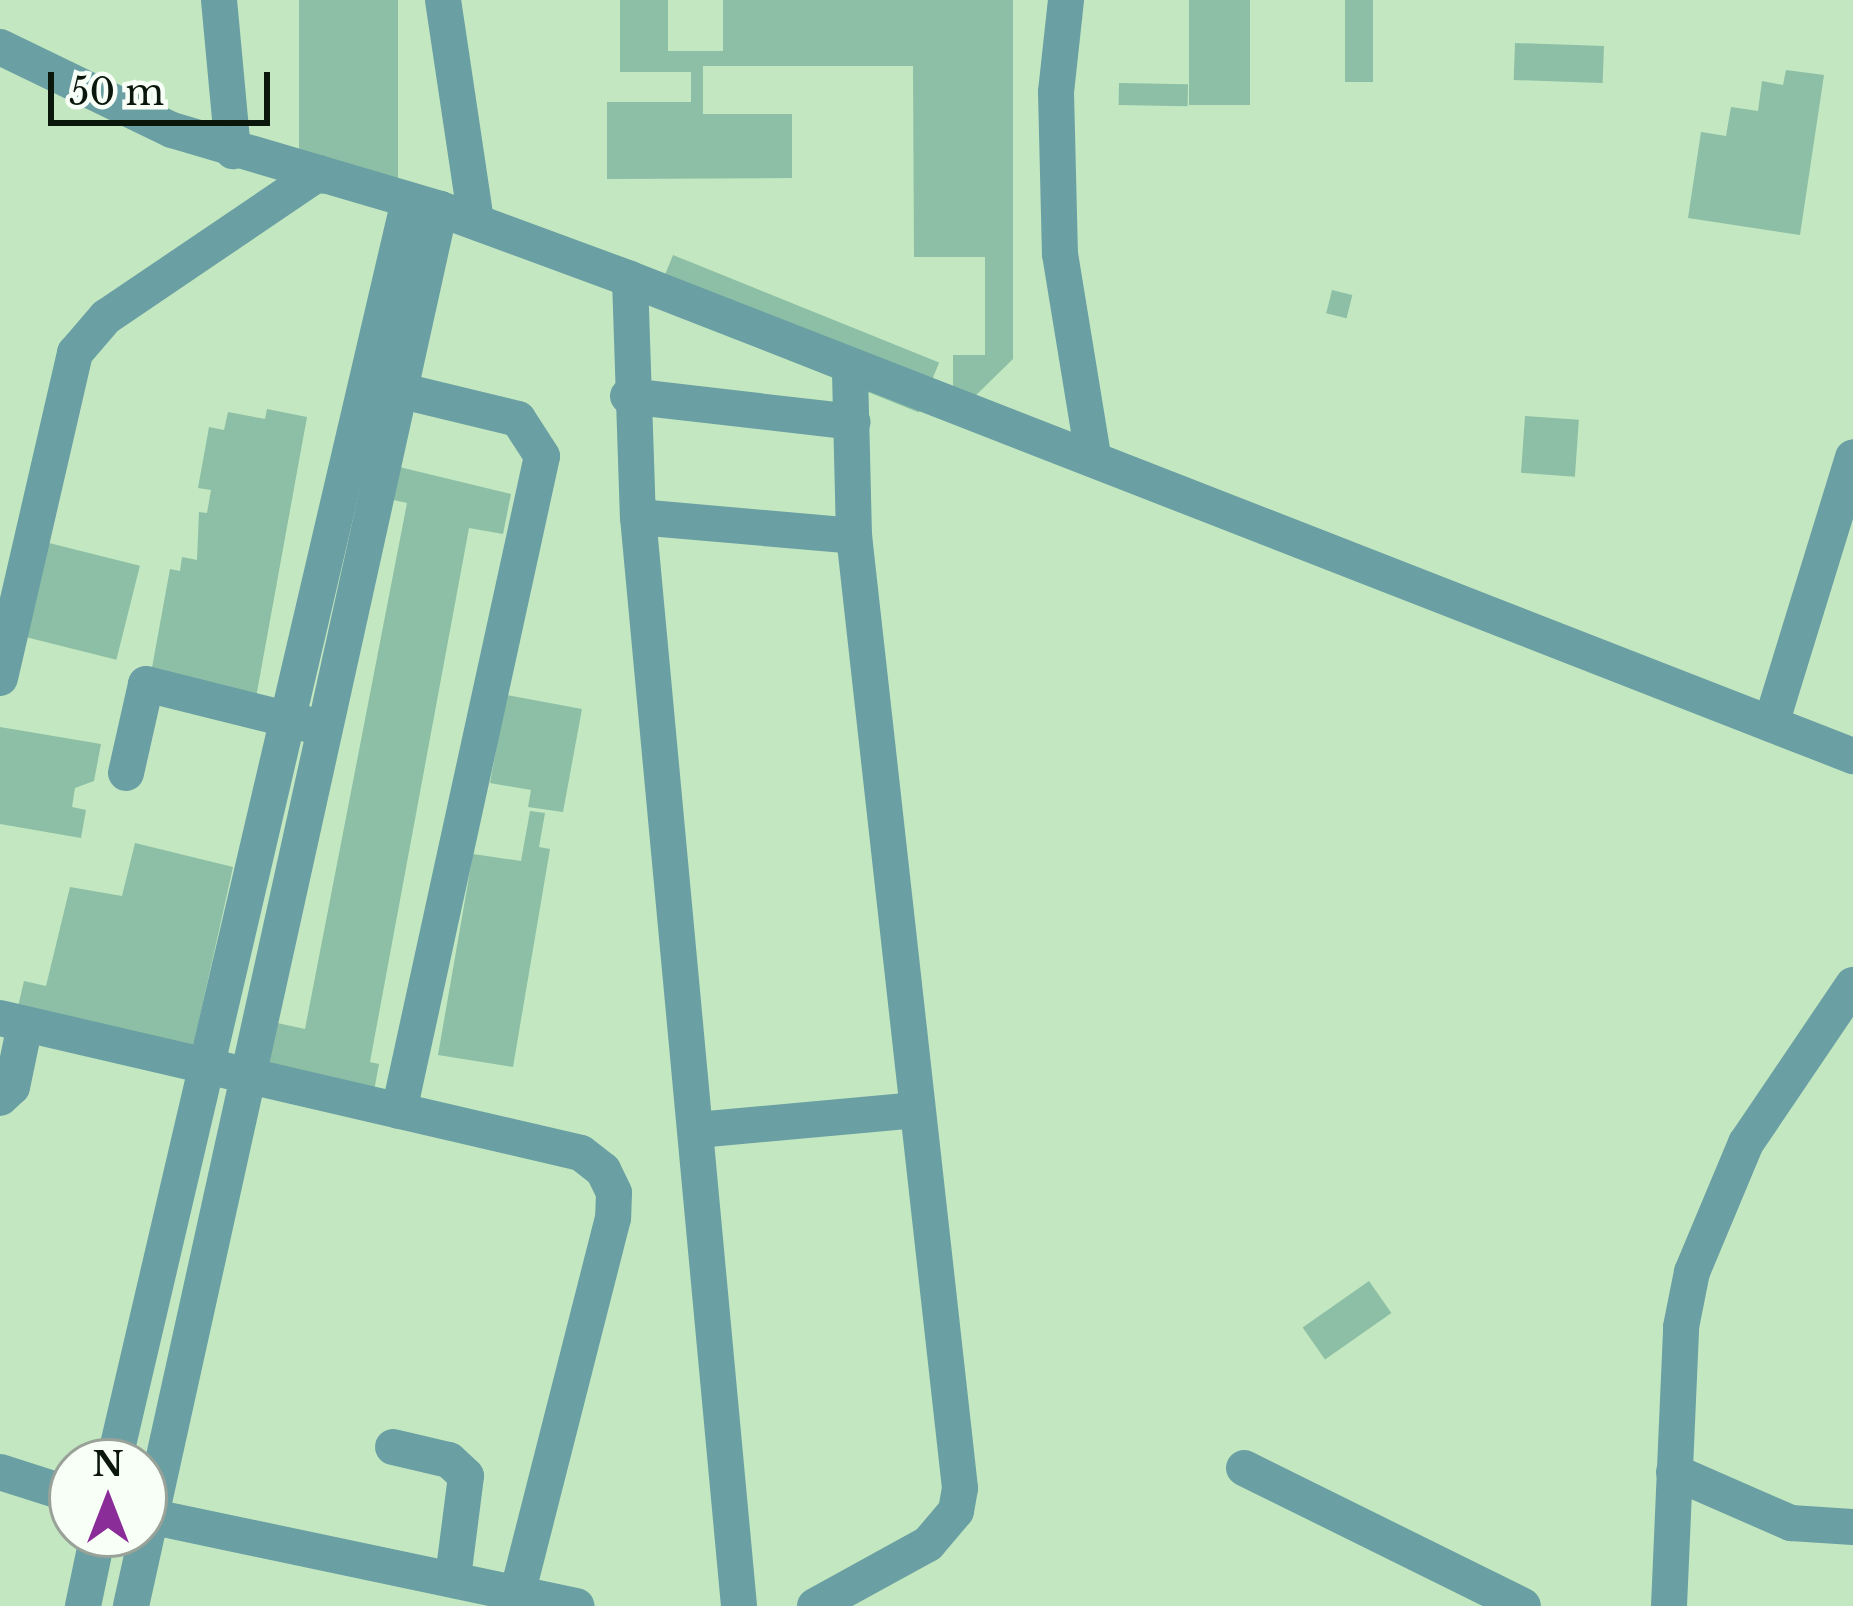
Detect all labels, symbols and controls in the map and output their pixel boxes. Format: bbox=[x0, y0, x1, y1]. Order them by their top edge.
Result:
scale bar bbox=[54, 48, 276, 122]
text: 50 m bbox=[69, 70, 164, 115]
north arrow bbox=[48, 1438, 168, 1558]
text: N bbox=[92, 1444, 124, 1485]

